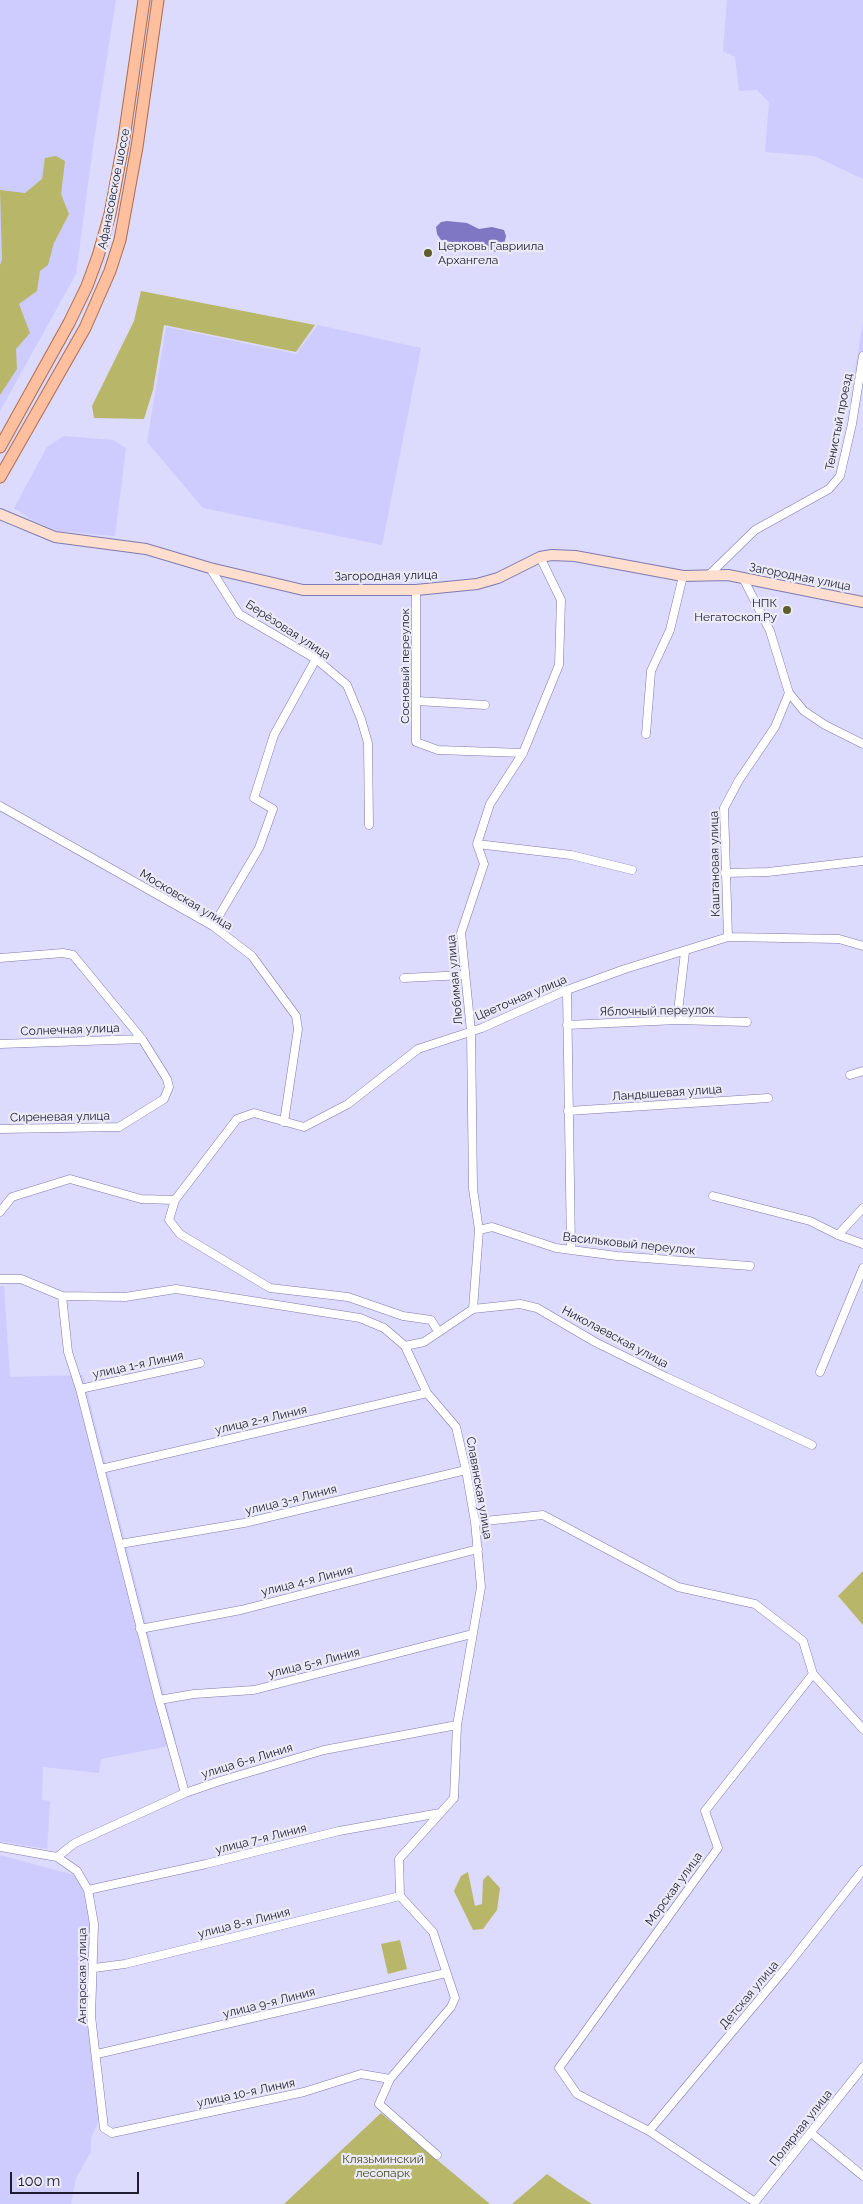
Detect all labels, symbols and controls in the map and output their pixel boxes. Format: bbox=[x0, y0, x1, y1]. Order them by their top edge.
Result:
street label: Афанасовское шоссе bbox=[95, 127, 133, 251]
place label: Церковь Гавриила Архангела bbox=[438, 239, 544, 267]
marker: Церковь Гавриила Архангела bbox=[422, 247, 434, 259]
street label: Тенистый проезд bbox=[823, 372, 855, 472]
street label: Загородная улица bbox=[748, 560, 852, 594]
street label: Загородная улица bbox=[334, 568, 438, 584]
place label: НПК Негатоскоп.Ру bbox=[694, 596, 777, 624]
street label: Берёзовая улица bbox=[243, 597, 333, 663]
marker: НПК Негатоскоп.Ру bbox=[781, 604, 793, 616]
street label: Сосновый переулок bbox=[398, 608, 412, 724]
street label: Каштановая улица bbox=[707, 811, 723, 917]
street label: Московская улица bbox=[137, 866, 235, 934]
street label: Любимая улица bbox=[444, 934, 466, 1026]
street label: Цветочная улица bbox=[473, 972, 569, 1024]
street label: Яблочный переулок bbox=[599, 1003, 715, 1019]
street label: Солнечная улица bbox=[20, 1021, 120, 1039]
street label: Ландышевая улица bbox=[612, 1082, 722, 1104]
street label: Сиреневая улица bbox=[10, 1109, 110, 1125]
street label: Васильковый переулок bbox=[562, 1230, 696, 1258]
street label: Николаевская улица bbox=[559, 1303, 671, 1371]
street label: улица 1-я Линия bbox=[91, 1348, 185, 1382]
street label: улица 2-я Линия bbox=[214, 1402, 308, 1438]
street label: Славянская улица bbox=[463, 1436, 495, 1540]
street label: улица 3-я Линия bbox=[244, 1482, 338, 1518]
street label: улица 4-я Линия bbox=[260, 1563, 354, 1599]
street label: улица 5-я Линия bbox=[267, 1645, 361, 1681]
street label: улица 6-я Линия bbox=[200, 1740, 294, 1782]
street label: улица 7-я Линия bbox=[214, 1821, 308, 1857]
street label: Морская улица bbox=[642, 1849, 706, 1929]
street label: улица 8-я Линия bbox=[196, 1905, 292, 1941]
street label: Ангарская улица bbox=[75, 1928, 89, 2024]
street label: Детская улица bbox=[716, 1958, 782, 2032]
street label: улица 9-я Линия bbox=[221, 1985, 317, 2021]
street label: улица 10-я Линия bbox=[196, 2076, 296, 2110]
street label: Полярная улица bbox=[767, 2087, 835, 2169]
park label: Клязьминский лесопарк bbox=[342, 2152, 424, 2180]
scale bar bbox=[12, 2162, 141, 2194]
text: 100 m bbox=[18, 2172, 60, 2190]

